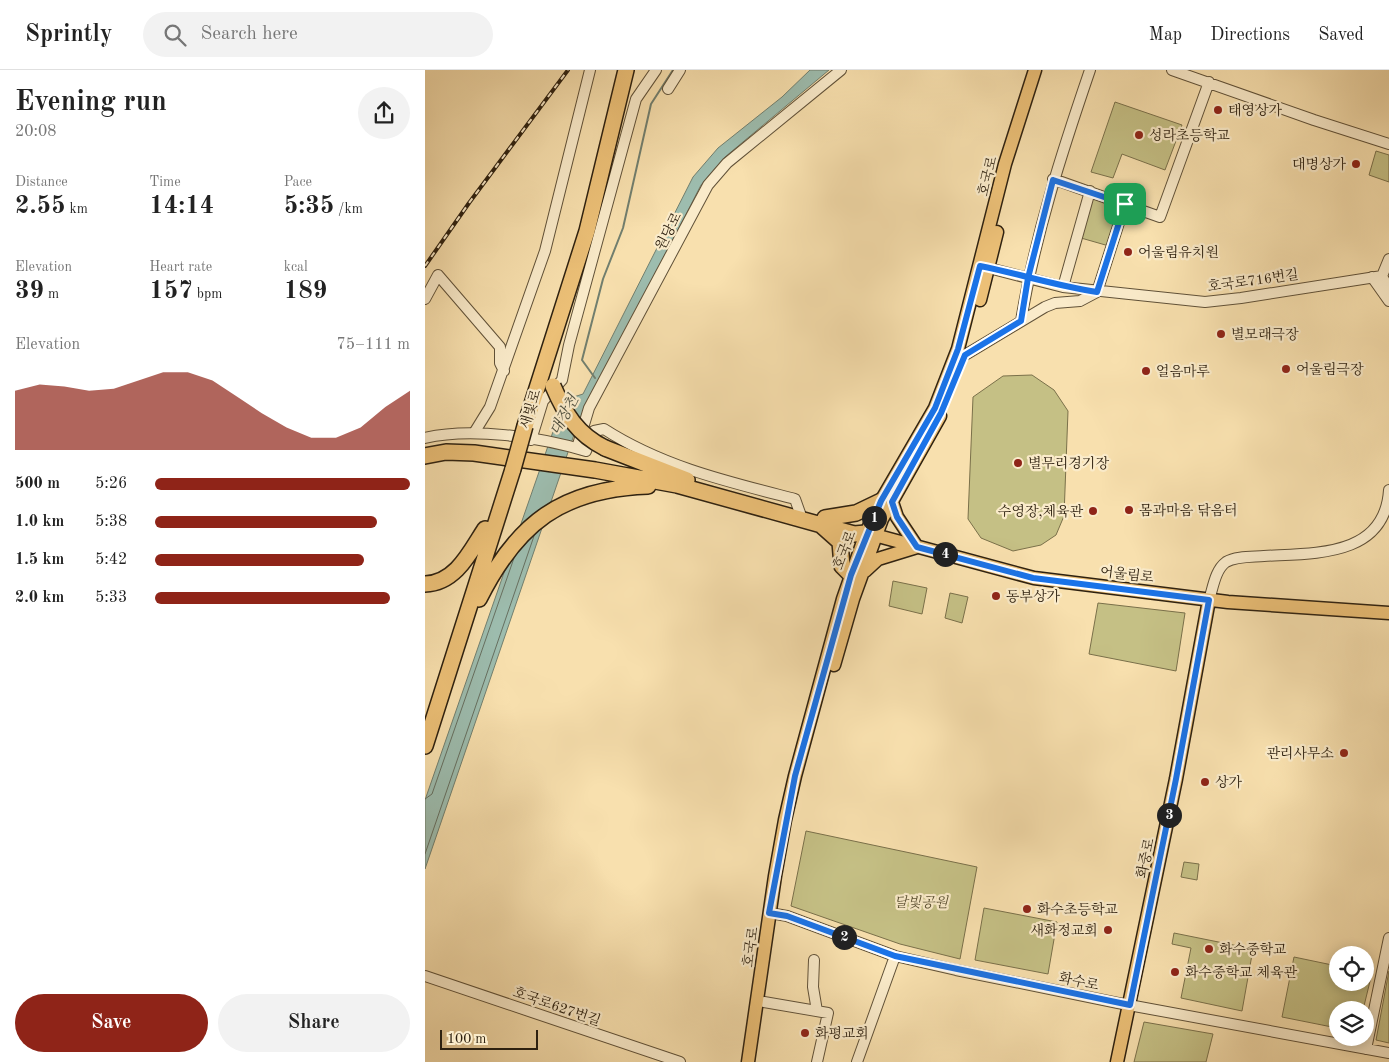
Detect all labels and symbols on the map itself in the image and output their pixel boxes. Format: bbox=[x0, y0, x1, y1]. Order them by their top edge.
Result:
place label: 태영상가 bbox=[1228, 103, 1283, 118]
marker: 태영상가 bbox=[1212, 104, 1224, 116]
place label: 성라초등학교 bbox=[1149, 128, 1231, 143]
marker: 성라초등학교 bbox=[1133, 129, 1145, 141]
street label: 호국로 bbox=[975, 154, 1000, 198]
place label: 대명상가 bbox=[1292, 157, 1346, 172]
marker: 대명상가 bbox=[1350, 158, 1362, 170]
pin bbox=[1104, 183, 1146, 225]
street label: 원당로 bbox=[653, 209, 685, 253]
place label: 어울림유치원 bbox=[1138, 245, 1219, 260]
marker: 어울림유치원 bbox=[1122, 246, 1134, 258]
street label: 호국로716번길 bbox=[1206, 267, 1300, 294]
place label: 별모래극장 bbox=[1231, 327, 1299, 342]
marker: 별모래극장 bbox=[1215, 328, 1227, 340]
place label: 어울림극장 bbox=[1296, 362, 1364, 377]
marker: 어울림극장 bbox=[1280, 363, 1292, 375]
place label: 얼음마루 bbox=[1156, 364, 1210, 379]
marker: 얼음마루 bbox=[1140, 365, 1152, 377]
street label: 새빛로 bbox=[517, 387, 544, 431]
water label: 대장천 bbox=[547, 391, 583, 438]
place label: 별무리경기장 bbox=[1028, 456, 1110, 471]
marker: 별무리경기장 bbox=[1012, 457, 1024, 469]
place label: 몸과마음 닦음터 bbox=[1139, 503, 1238, 518]
place label: 수영장,체육관 bbox=[998, 504, 1083, 519]
marker: 몸과마음 닦음터 bbox=[1123, 504, 1135, 516]
marker: 수영장,체육관 bbox=[1087, 505, 1099, 517]
pin: 1 bbox=[861, 506, 887, 530]
street label: 호국로 bbox=[830, 528, 859, 572]
pin: 4 bbox=[933, 542, 957, 566]
street label: 어울림로 bbox=[1099, 564, 1155, 585]
place label: 동부상가 bbox=[1006, 589, 1061, 604]
marker: 동부상가 bbox=[990, 590, 1002, 602]
place label: 관리사무소 bbox=[1266, 746, 1334, 761]
marker: 관리사무소 bbox=[1338, 747, 1350, 759]
place label: 상가 bbox=[1215, 775, 1243, 790]
marker: 상가 bbox=[1199, 776, 1211, 788]
pin: 3 bbox=[1157, 802, 1181, 828]
street label: 화중로 bbox=[1134, 836, 1157, 880]
park label: 달빛공원 bbox=[894, 895, 950, 910]
place label: 화수초등학교 bbox=[1037, 902, 1119, 917]
marker: 화수초등학교 bbox=[1021, 903, 1033, 915]
place label: 새화정교회 bbox=[1030, 923, 1098, 938]
pin: 2 bbox=[831, 924, 857, 950]
marker: 새화정교회 bbox=[1102, 924, 1114, 936]
street label: 호국로 bbox=[740, 925, 761, 968]
place label: 화수중학교 bbox=[1219, 942, 1287, 957]
marker: 화수중학교 bbox=[1203, 943, 1215, 955]
place label: 화수중학교 체육관 bbox=[1185, 965, 1298, 980]
marker: 화수중학교 체육관 bbox=[1169, 966, 1181, 978]
street label: 화수로 bbox=[1057, 970, 1101, 993]
street label: 호국로627번길 bbox=[511, 984, 603, 1029]
place label: 화평교회 bbox=[815, 1026, 869, 1041]
scale bar bbox=[440, 1027, 537, 1050]
marker: 화평교회 bbox=[799, 1027, 811, 1039]

